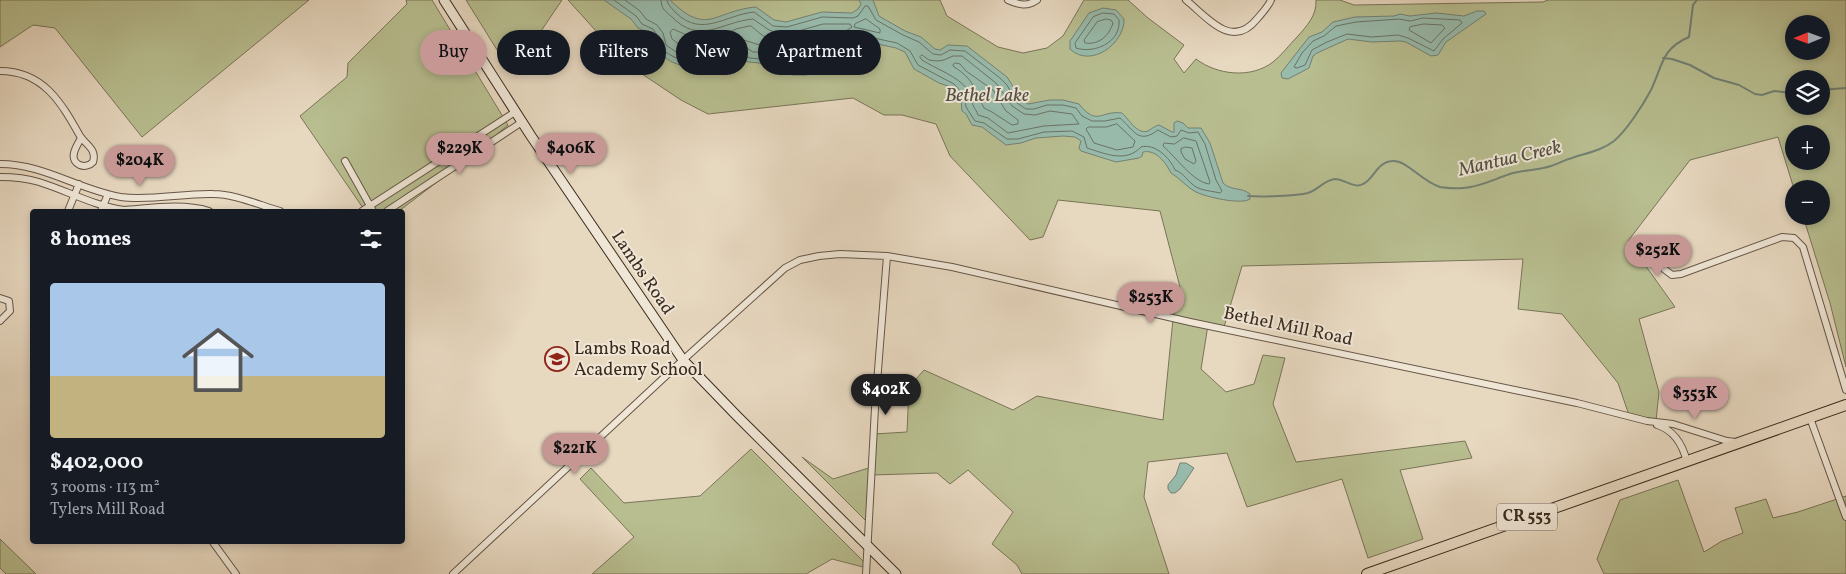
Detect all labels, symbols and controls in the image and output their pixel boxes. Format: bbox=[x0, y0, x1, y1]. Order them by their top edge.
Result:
north arrow bbox=[1785, 15, 1830, 60]
map controls bbox=[1785, 15, 1830, 225]
chip: Buy bbox=[420, 30, 487, 75]
chip: Rent bbox=[497, 30, 570, 75]
chip: Filters bbox=[580, 30, 666, 75]
chip: New bbox=[676, 30, 748, 75]
chip: Apartment bbox=[758, 30, 881, 75]
button: layers bbox=[1785, 70, 1830, 115]
water label: Bethel Lake bbox=[945, 83, 1029, 109]
button: + bbox=[1785, 125, 1830, 170]
pin: $229K bbox=[425, 132, 495, 175]
pin: $406K bbox=[536, 132, 606, 175]
water label: Mantua Creek bbox=[1455, 135, 1564, 184]
text: $229K bbox=[437, 138, 483, 160]
text: $406K bbox=[547, 138, 595, 160]
pin: $204K bbox=[105, 144, 175, 187]
text: $204K bbox=[116, 150, 164, 172]
button: − bbox=[1785, 180, 1830, 225]
text: 8 homes bbox=[50, 225, 131, 254]
icon: filters bbox=[357, 225, 385, 253]
street label: Lambs Road bbox=[605, 226, 679, 320]
pin: $252K bbox=[1623, 234, 1693, 277]
text: $252K bbox=[1636, 240, 1680, 262]
pin: $253K bbox=[1116, 282, 1186, 324]
text: $253K bbox=[1129, 287, 1173, 309]
street label: Bethel Mill Road bbox=[1221, 301, 1355, 353]
icon: home bbox=[173, 315, 263, 405]
place label: Lambs Road Academy School bbox=[574, 337, 703, 383]
school or university icon: Lambs Road Academy School bbox=[544, 346, 570, 372]
pin: $402K bbox=[851, 374, 921, 416]
pin: $353K bbox=[1660, 378, 1730, 420]
text: $402K bbox=[862, 379, 910, 401]
text: $353K bbox=[1673, 383, 1717, 405]
pin: $221K bbox=[540, 432, 610, 475]
text: $221K bbox=[553, 438, 597, 460]
text: $402,000 bbox=[50, 448, 143, 477]
text: 3 rooms · 113 m² bbox=[50, 477, 160, 499]
text: Tylers Mill Road bbox=[50, 499, 165, 521]
road number: CR 553 bbox=[1497, 504, 1557, 530]

